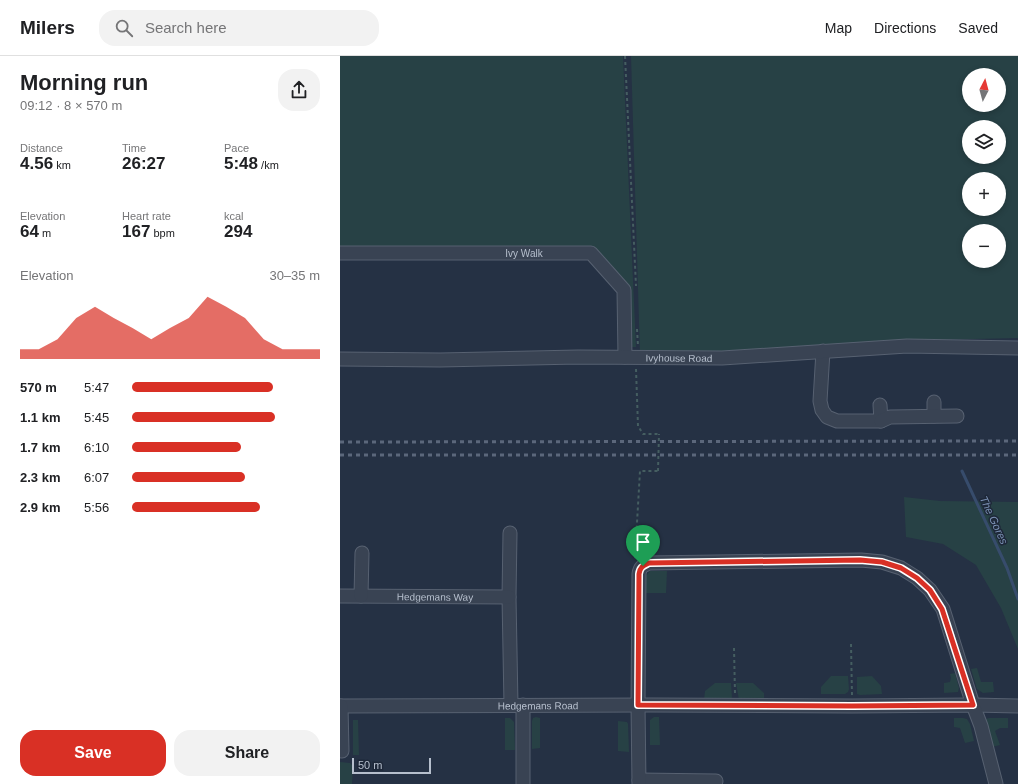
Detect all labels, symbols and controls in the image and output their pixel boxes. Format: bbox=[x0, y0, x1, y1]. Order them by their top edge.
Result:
search box bbox=[99, 10, 379, 46]
text: Milers bbox=[20, 17, 75, 38]
icon: search bbox=[113, 17, 135, 39]
text: Search here bbox=[145, 19, 227, 36]
text: Map bbox=[825, 20, 852, 36]
text: Directions bbox=[874, 20, 936, 36]
text: Saved bbox=[958, 20, 998, 36]
north arrow bbox=[962, 68, 1006, 112]
map controls bbox=[962, 68, 1006, 268]
button: share bbox=[278, 69, 320, 111]
text: Morning run bbox=[20, 70, 148, 95]
text: 09:12 · 8 × 570 m bbox=[20, 98, 122, 113]
button: layers bbox=[962, 120, 1006, 164]
text: Distance bbox=[20, 142, 63, 154]
text: Time bbox=[122, 142, 146, 154]
text: Pace bbox=[224, 142, 249, 154]
text: 4.56 bbox=[20, 154, 53, 173]
text: 26:27 bbox=[122, 154, 165, 173]
text: 5:48 bbox=[224, 154, 258, 173]
text: km bbox=[53, 159, 71, 171]
text: /km bbox=[258, 159, 279, 171]
button: + bbox=[962, 172, 1006, 216]
text: Elevation bbox=[20, 210, 65, 222]
text: Heart rate bbox=[122, 210, 171, 222]
text: kcal bbox=[224, 210, 244, 222]
text: 64 bbox=[20, 222, 39, 241]
text: 167 bbox=[122, 222, 150, 241]
text: 294 bbox=[224, 222, 252, 241]
button: − bbox=[962, 224, 1006, 268]
text: m bbox=[39, 227, 51, 239]
text: bpm bbox=[150, 227, 175, 239]
street label: Ivy Walk bbox=[505, 248, 544, 259]
text: Elevation bbox=[20, 268, 73, 283]
text: 30–35 m bbox=[269, 268, 320, 283]
street label: Ivyhouse Road bbox=[646, 352, 712, 364]
text: 570 m bbox=[20, 380, 57, 395]
text: 5:47 bbox=[84, 380, 109, 395]
text: 1.1 km bbox=[20, 410, 60, 425]
text: 5:45 bbox=[84, 410, 109, 425]
text: 1.7 km bbox=[20, 440, 60, 455]
text: 6:10 bbox=[84, 440, 109, 455]
text: 2.3 km bbox=[20, 470, 60, 485]
text: 6:07 bbox=[84, 470, 109, 485]
water label: The Gores bbox=[978, 494, 1011, 547]
text: 2.9 km bbox=[20, 500, 60, 515]
text: 5:56 bbox=[84, 500, 109, 515]
pin bbox=[626, 525, 660, 566]
icon: arrive bbox=[632, 531, 654, 553]
street label: Hedgemans Way bbox=[397, 591, 473, 603]
street label: Hedgemans Road bbox=[498, 700, 578, 711]
button: Save bbox=[20, 730, 166, 776]
button: Share bbox=[174, 730, 320, 776]
scale bar bbox=[352, 756, 431, 775]
text: 50 m bbox=[358, 759, 382, 771]

